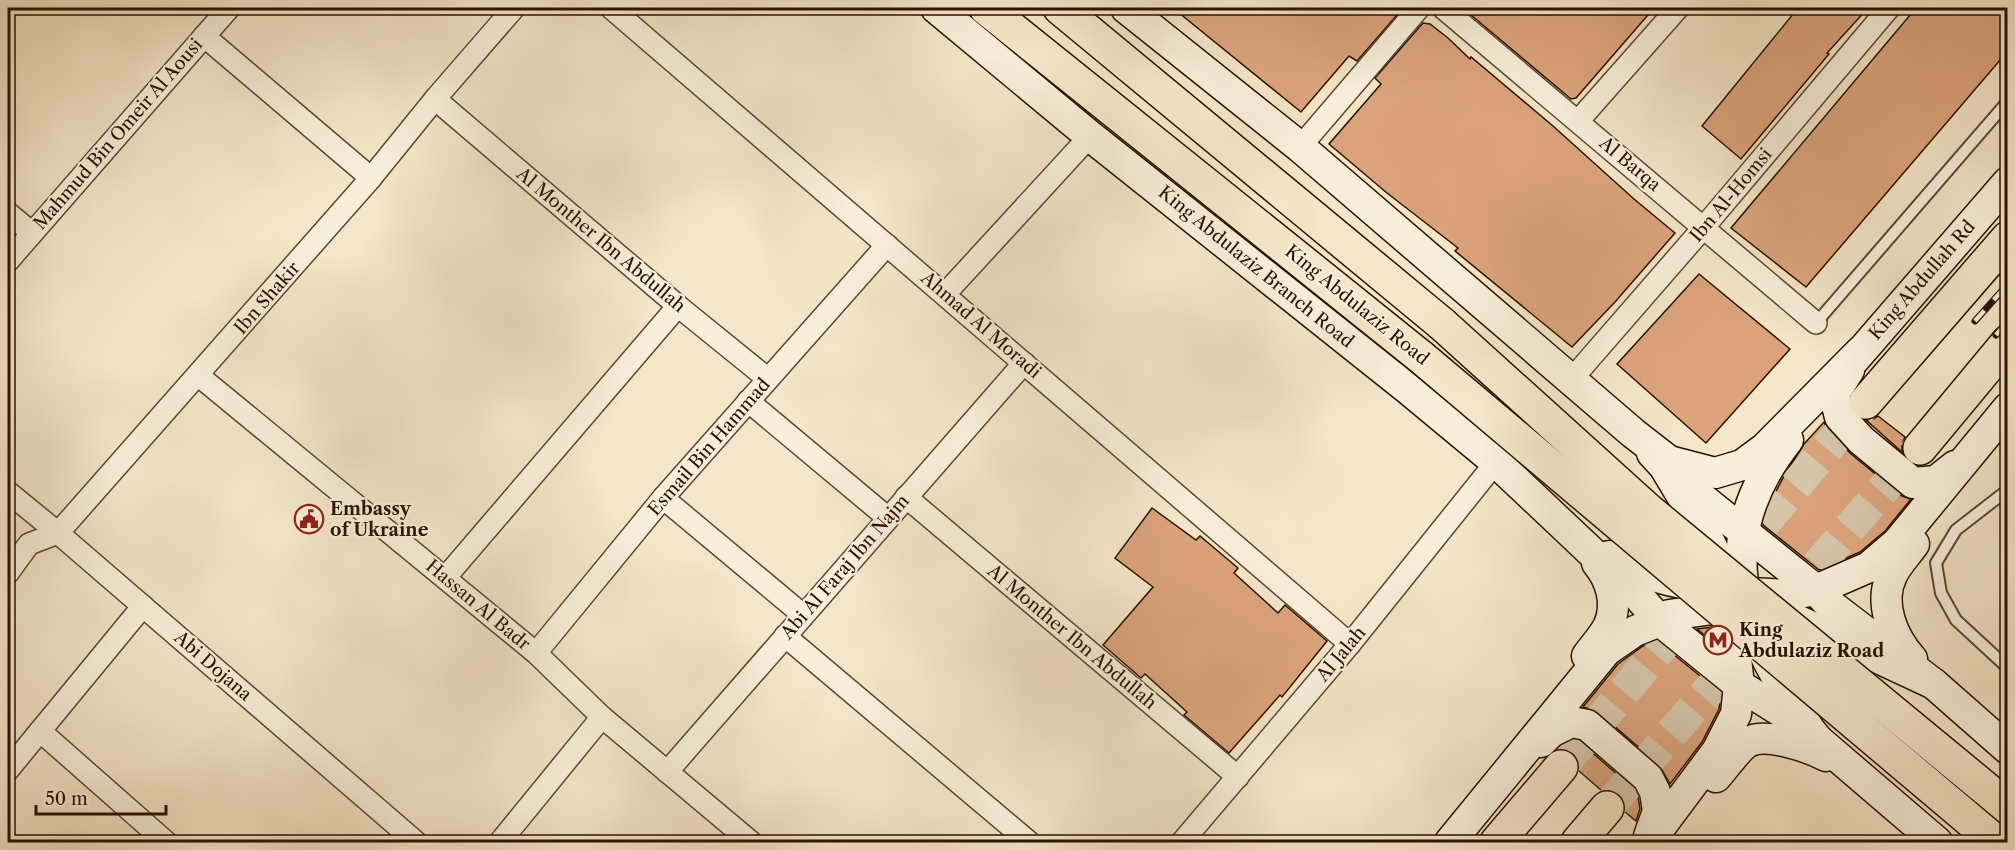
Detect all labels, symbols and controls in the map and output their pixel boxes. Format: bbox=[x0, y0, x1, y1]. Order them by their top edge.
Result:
street label: Mahmud Bin Omeir Al Aousi bbox=[29, 33, 207, 234]
street label: Al Barqa bbox=[1594, 131, 1666, 196]
street label: Ibn Al-Homsi bbox=[1685, 143, 1777, 246]
street label: Al Monther Ibn Abdullah bbox=[511, 162, 690, 317]
street label: King Abdulaziz Branch Road bbox=[1154, 181, 1358, 353]
street label: King Abdullah Rd bbox=[1864, 216, 1980, 344]
street label: King Abdulaziz Road bbox=[1281, 240, 1433, 370]
street label: Ibn Shakir bbox=[230, 257, 305, 339]
street label: Ahmad Al Moradi bbox=[916, 266, 1046, 383]
street label: Esmail Bin Hammad bbox=[643, 374, 775, 520]
street label: Abi Al Faraj Ibn Najm bbox=[776, 490, 914, 644]
place label: Embassy of Ukraine bbox=[330, 498, 429, 541]
public building icon: Embassy of Ukraine bbox=[293, 503, 325, 535]
street label: Hassan Al Badr bbox=[421, 555, 535, 655]
street label: Al Monther Ibn Abdullah bbox=[982, 559, 1161, 714]
place label: King Abdulaziz Road bbox=[1738, 619, 1884, 662]
street label: Al Jalah bbox=[1311, 622, 1370, 687]
metro station icon: King Abdulaziz Road bbox=[1702, 624, 1734, 656]
street label: Abi Dojana bbox=[169, 626, 257, 706]
scale bar bbox=[36, 778, 166, 816]
text: 50 m bbox=[45, 788, 88, 810]

